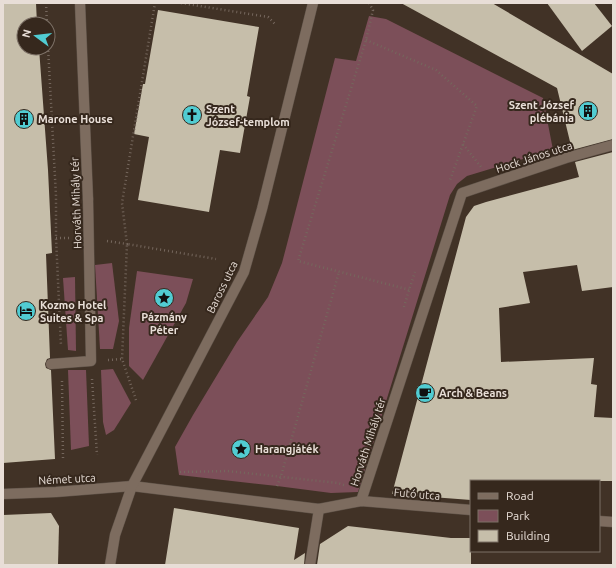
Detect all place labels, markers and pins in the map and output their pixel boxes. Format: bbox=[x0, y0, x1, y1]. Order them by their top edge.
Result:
place label: Szent József plébánia bbox=[509, 99, 574, 124]
building icon: Szent József plébánia bbox=[577, 100, 599, 122]
place label: Szent József-templom bbox=[206, 103, 290, 128]
church icon: Szent József-templom bbox=[181, 104, 203, 126]
building icon: Marone House bbox=[13, 108, 35, 130]
place label: Marone House bbox=[38, 113, 113, 125]
place icon: Pázmány Péter bbox=[153, 287, 175, 309]
place label: Kozmo Hotel Suites & Spa bbox=[40, 299, 107, 324]
hotel icon: Kozmo Hotel Suites & Spa bbox=[15, 300, 37, 322]
place label: Pázmány Péter bbox=[141, 311, 187, 336]
cafe icon: Arch & Beans bbox=[414, 382, 436, 404]
place label: Arch & Beans bbox=[439, 387, 507, 399]
place icon: Harangjáték bbox=[230, 438, 252, 460]
place label: Harangjáték bbox=[255, 443, 319, 455]

